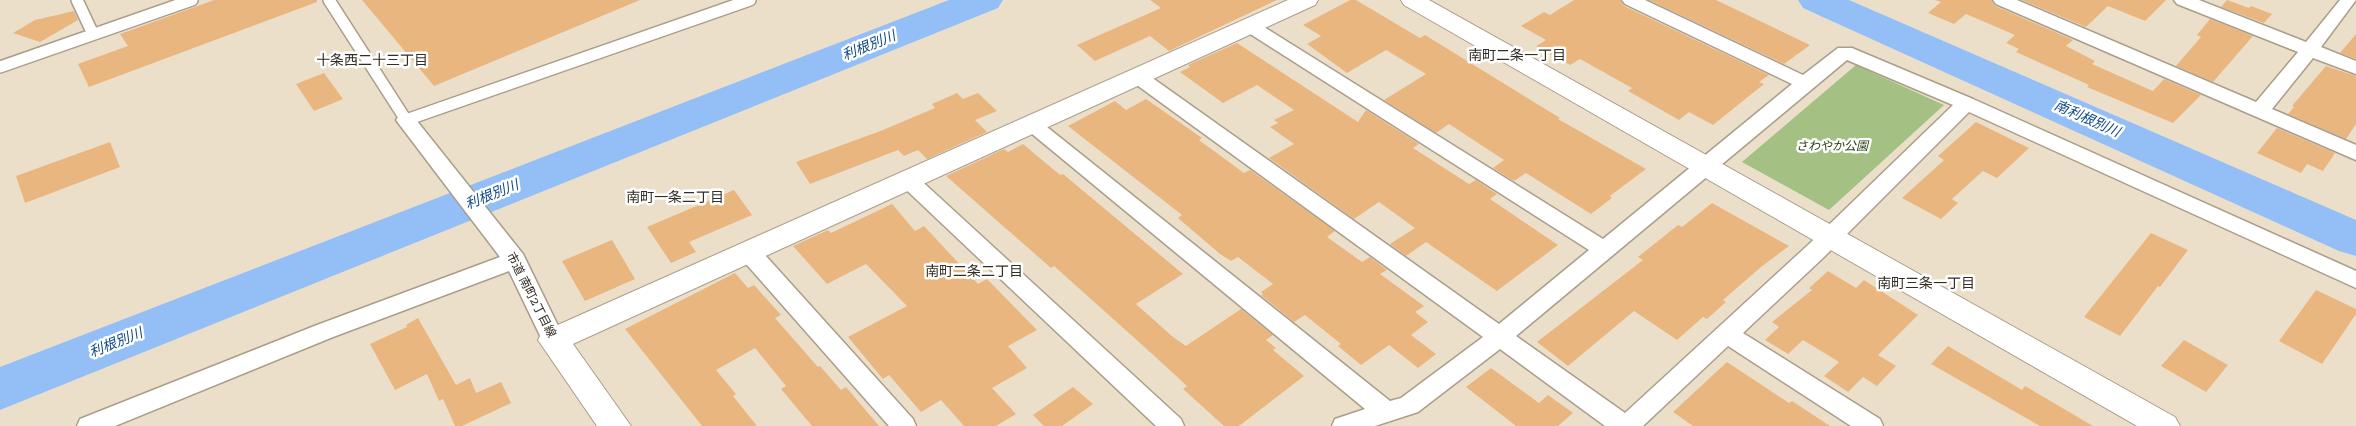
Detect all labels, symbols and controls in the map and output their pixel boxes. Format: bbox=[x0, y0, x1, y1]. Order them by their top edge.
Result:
water label: 利根別川 bbox=[840, 28, 898, 64]
district label: 南町二条一丁目 bbox=[1468, 48, 1566, 64]
district label: 十条西二十三丁目 bbox=[316, 53, 428, 69]
water label: 南利根別川 bbox=[2052, 97, 2122, 141]
park label: さわやか公園 bbox=[1796, 139, 1868, 153]
water label: 利根別川 bbox=[463, 177, 521, 213]
district label: 南町一条二丁目 bbox=[626, 190, 724, 206]
street label: 市道 南町2丁目線 bbox=[503, 250, 559, 340]
district label: 南町二条二丁目 bbox=[925, 264, 1023, 280]
district label: 南町三条一丁目 bbox=[1877, 276, 1975, 292]
water label: 利根別川 bbox=[87, 325, 145, 361]

